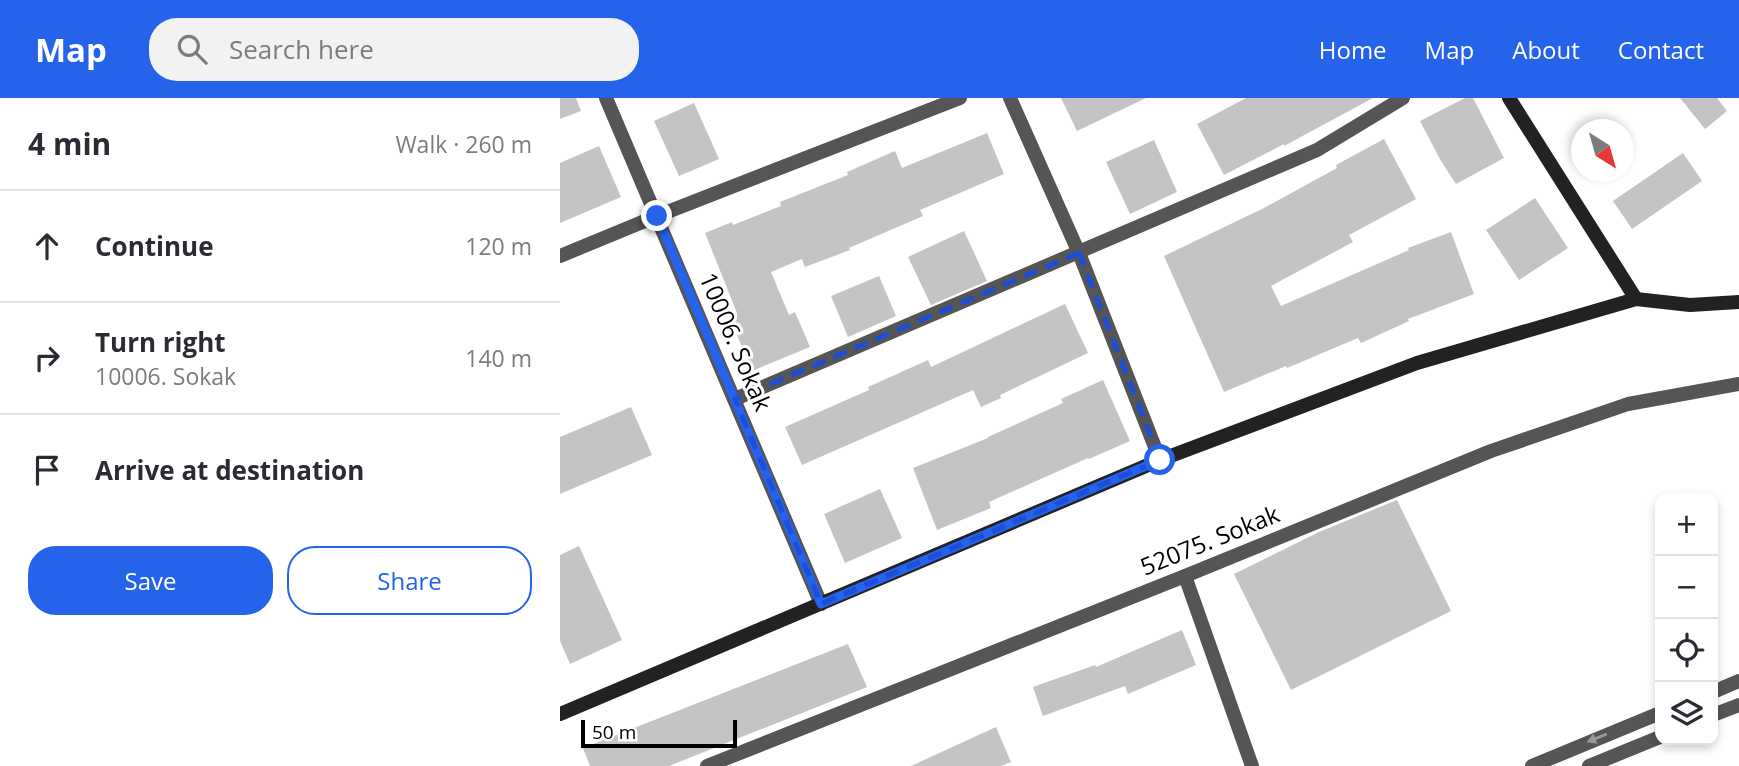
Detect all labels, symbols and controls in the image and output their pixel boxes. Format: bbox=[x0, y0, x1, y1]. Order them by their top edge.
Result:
search box bbox=[149, 18, 639, 81]
text: Map bbox=[35, 27, 107, 72]
icon: search bbox=[173, 30, 211, 68]
text: Search here bbox=[229, 31, 374, 67]
text: Home bbox=[1319, 33, 1387, 66]
text: Map bbox=[1425, 33, 1474, 66]
text: About bbox=[1512, 33, 1580, 66]
text: Contact bbox=[1618, 33, 1704, 66]
north arrow bbox=[1571, 119, 1634, 182]
text: 4 min bbox=[28, 123, 111, 164]
text: Walk · 260 m bbox=[395, 128, 532, 160]
route end bbox=[641, 200, 672, 231]
icon: ahead bbox=[28, 227, 66, 265]
text: Continue bbox=[95, 228, 214, 264]
text: 120 m bbox=[465, 230, 532, 262]
street label: 10006. Sokak bbox=[692, 267, 780, 416]
text: Turn right bbox=[95, 324, 226, 360]
icon: right bbox=[28, 339, 66, 377]
text: 140 m bbox=[465, 342, 532, 374]
text: 10006. Sokak bbox=[95, 360, 236, 392]
route start bbox=[1144, 444, 1175, 475]
icon: arrive bbox=[28, 451, 66, 489]
text: Arrive at destination bbox=[95, 452, 364, 488]
map controls bbox=[1655, 493, 1718, 745]
button: + bbox=[1655, 493, 1718, 556]
street label: 52075. Sokak bbox=[1135, 497, 1284, 582]
button: Save bbox=[28, 546, 273, 615]
button: Share bbox=[287, 546, 532, 615]
button: − bbox=[1655, 556, 1718, 619]
button: locate bbox=[1655, 619, 1718, 682]
button: layers bbox=[1655, 682, 1718, 745]
scale bar bbox=[581, 717, 737, 749]
text: 50 m bbox=[592, 719, 636, 745]
one-way arrow bbox=[1586, 733, 1607, 744]

